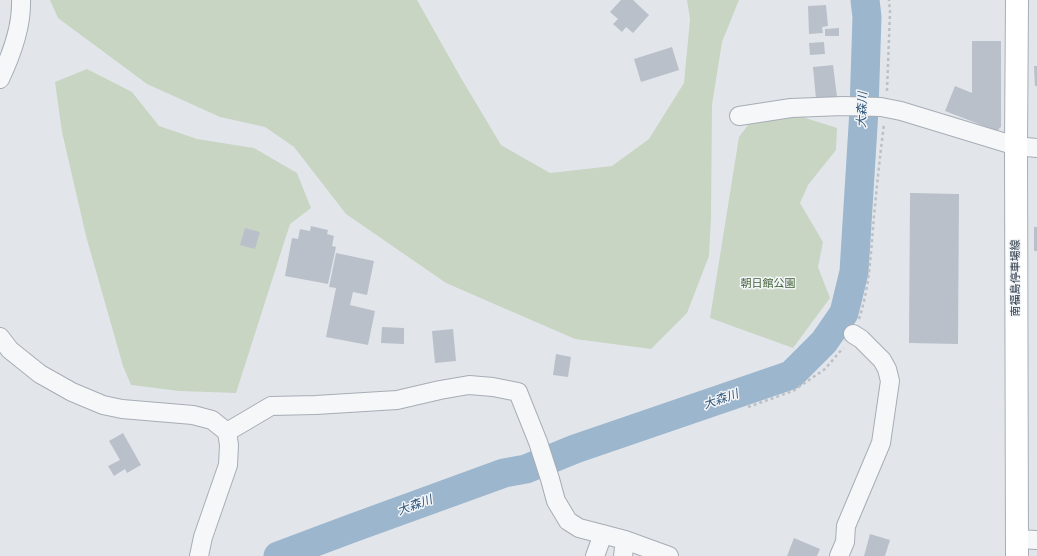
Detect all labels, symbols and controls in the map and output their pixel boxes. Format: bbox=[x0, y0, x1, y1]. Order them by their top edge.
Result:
water label: 大森川 bbox=[855, 92, 871, 128]
street label: 南福島停車場線 bbox=[1009, 240, 1023, 316]
park label: 朝日館公園 bbox=[741, 277, 795, 291]
water label: 大森川 bbox=[702, 387, 740, 413]
water label: 大森川 bbox=[396, 493, 434, 519]

